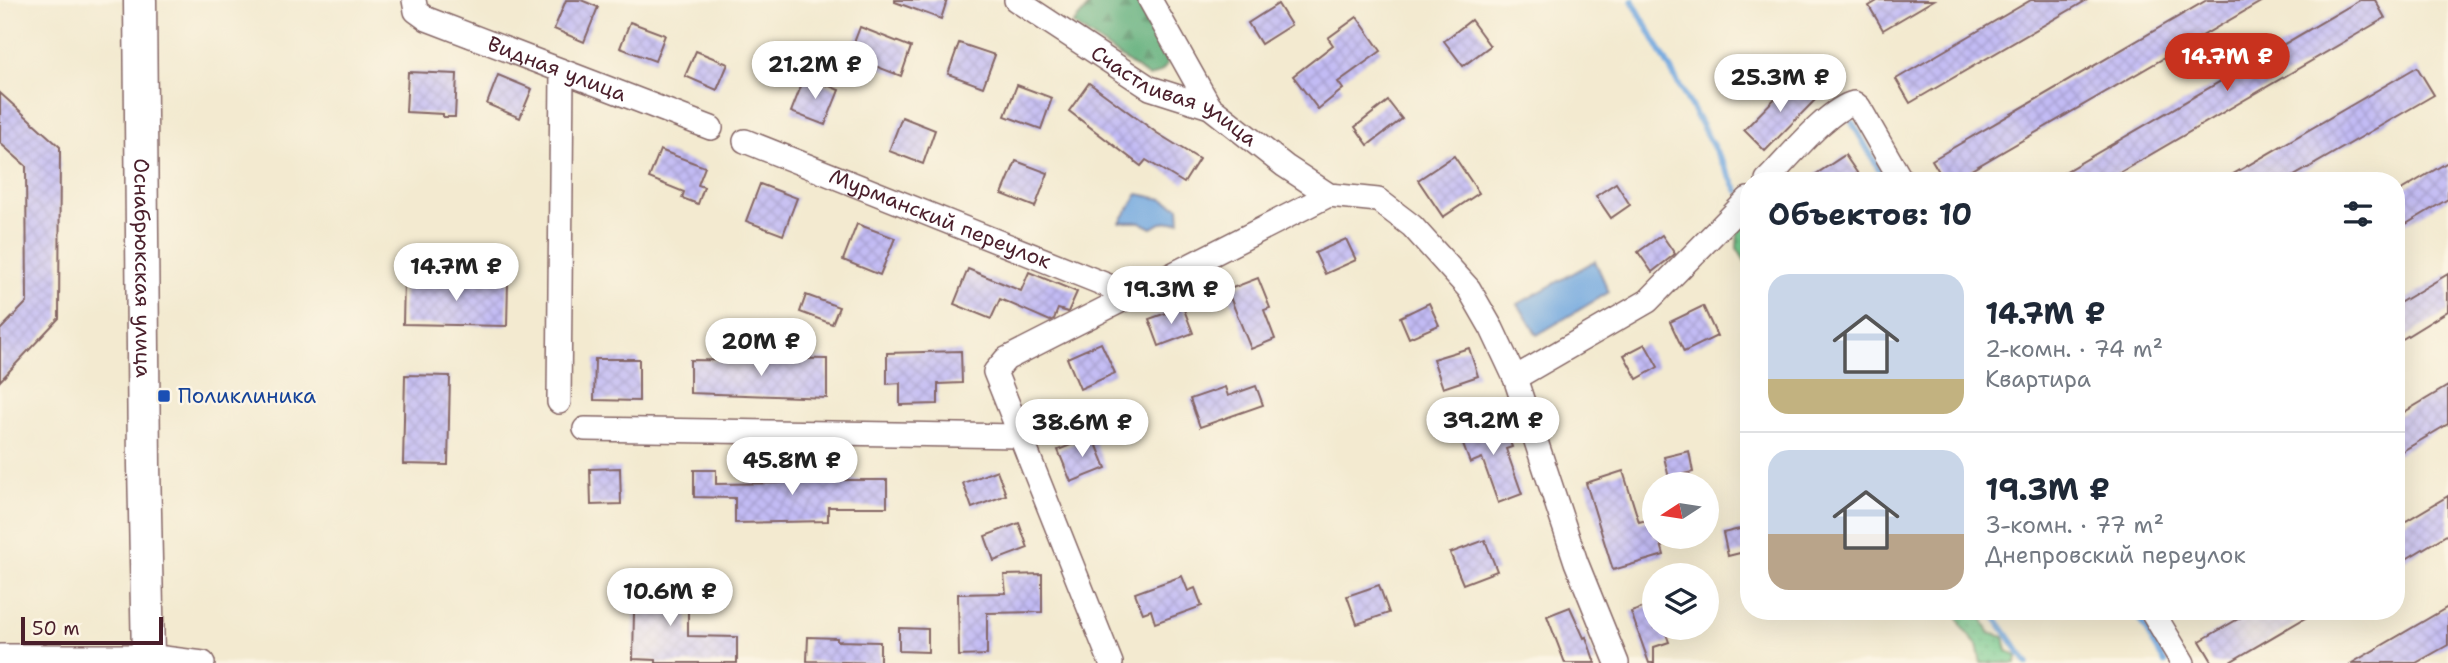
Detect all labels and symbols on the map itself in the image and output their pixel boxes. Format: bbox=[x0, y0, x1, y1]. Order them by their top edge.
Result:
street label: Видная улица bbox=[484, 30, 630, 108]
pin: 14.7M ₽ bbox=[2162, 34, 2292, 93]
street label: Счастливая улица bbox=[1085, 39, 1263, 153]
pin: 21.2M ₽ bbox=[750, 42, 880, 101]
pin: 25.3M ₽ bbox=[1715, 54, 1845, 114]
street label: Оснабрюкская улица bbox=[127, 158, 157, 378]
street label: Мурманский переулок bbox=[825, 162, 1055, 275]
pin: 14.7M ₽ bbox=[391, 244, 521, 303]
pin: 19.3M ₽ bbox=[1106, 266, 1236, 326]
pin: 20M ₽ bbox=[712, 318, 810, 378]
place label: Поликлиника bbox=[178, 382, 316, 410]
marker: Поликлиника bbox=[156, 388, 172, 404]
pin: 39.2M ₽ bbox=[1428, 398, 1558, 457]
pin: 38.6M ₽ bbox=[1017, 400, 1147, 459]
pin: 45.8M ₽ bbox=[727, 438, 857, 497]
north arrow bbox=[1642, 472, 1718, 550]
pin: 10.6M ₽ bbox=[605, 568, 735, 628]
scale bar bbox=[21, 614, 163, 646]

